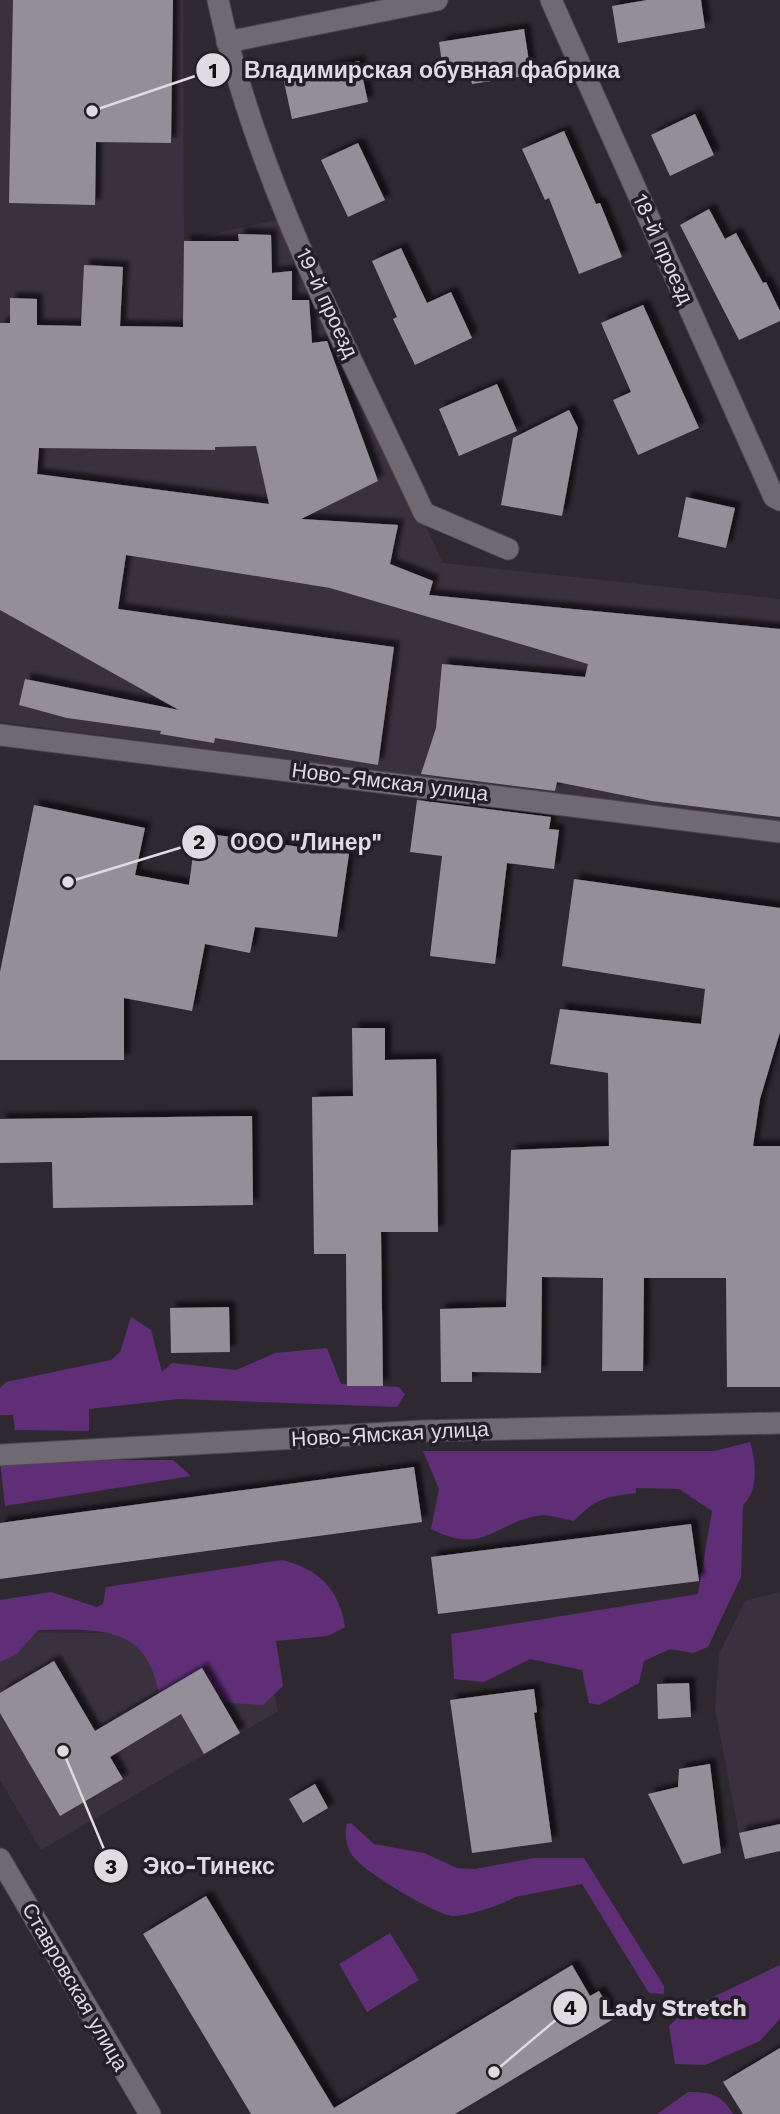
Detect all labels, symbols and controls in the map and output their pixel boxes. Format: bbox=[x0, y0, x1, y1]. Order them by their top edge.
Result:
callout: Владимирская обувная фабрика bbox=[195, 48, 634, 92]
text: Владимирская обувная фабрика bbox=[244, 57, 620, 84]
text: 1 bbox=[208, 58, 218, 83]
street label: 18-й проезд bbox=[628, 190, 699, 308]
street label: 19-й проезд bbox=[291, 244, 364, 362]
street label: Ново-Ямская улица bbox=[290, 757, 490, 806]
callout: ООО "Линер" bbox=[181, 820, 396, 864]
text: 2 bbox=[193, 829, 205, 854]
text: ООО "Линер" bbox=[230, 829, 382, 856]
street label: Ново-Ямская улица bbox=[291, 1416, 490, 1451]
callout: Эко-Тинекс bbox=[94, 1844, 288, 1888]
text: Эко-Тинекс bbox=[143, 1853, 275, 1880]
text: 3 bbox=[105, 1854, 117, 1879]
street label: Ставровская улица bbox=[17, 1898, 134, 2075]
callout: Lady Stretch bbox=[552, 1986, 762, 2030]
text: 4 bbox=[563, 1995, 577, 2020]
text: Lady Stretch bbox=[601, 1995, 747, 2022]

